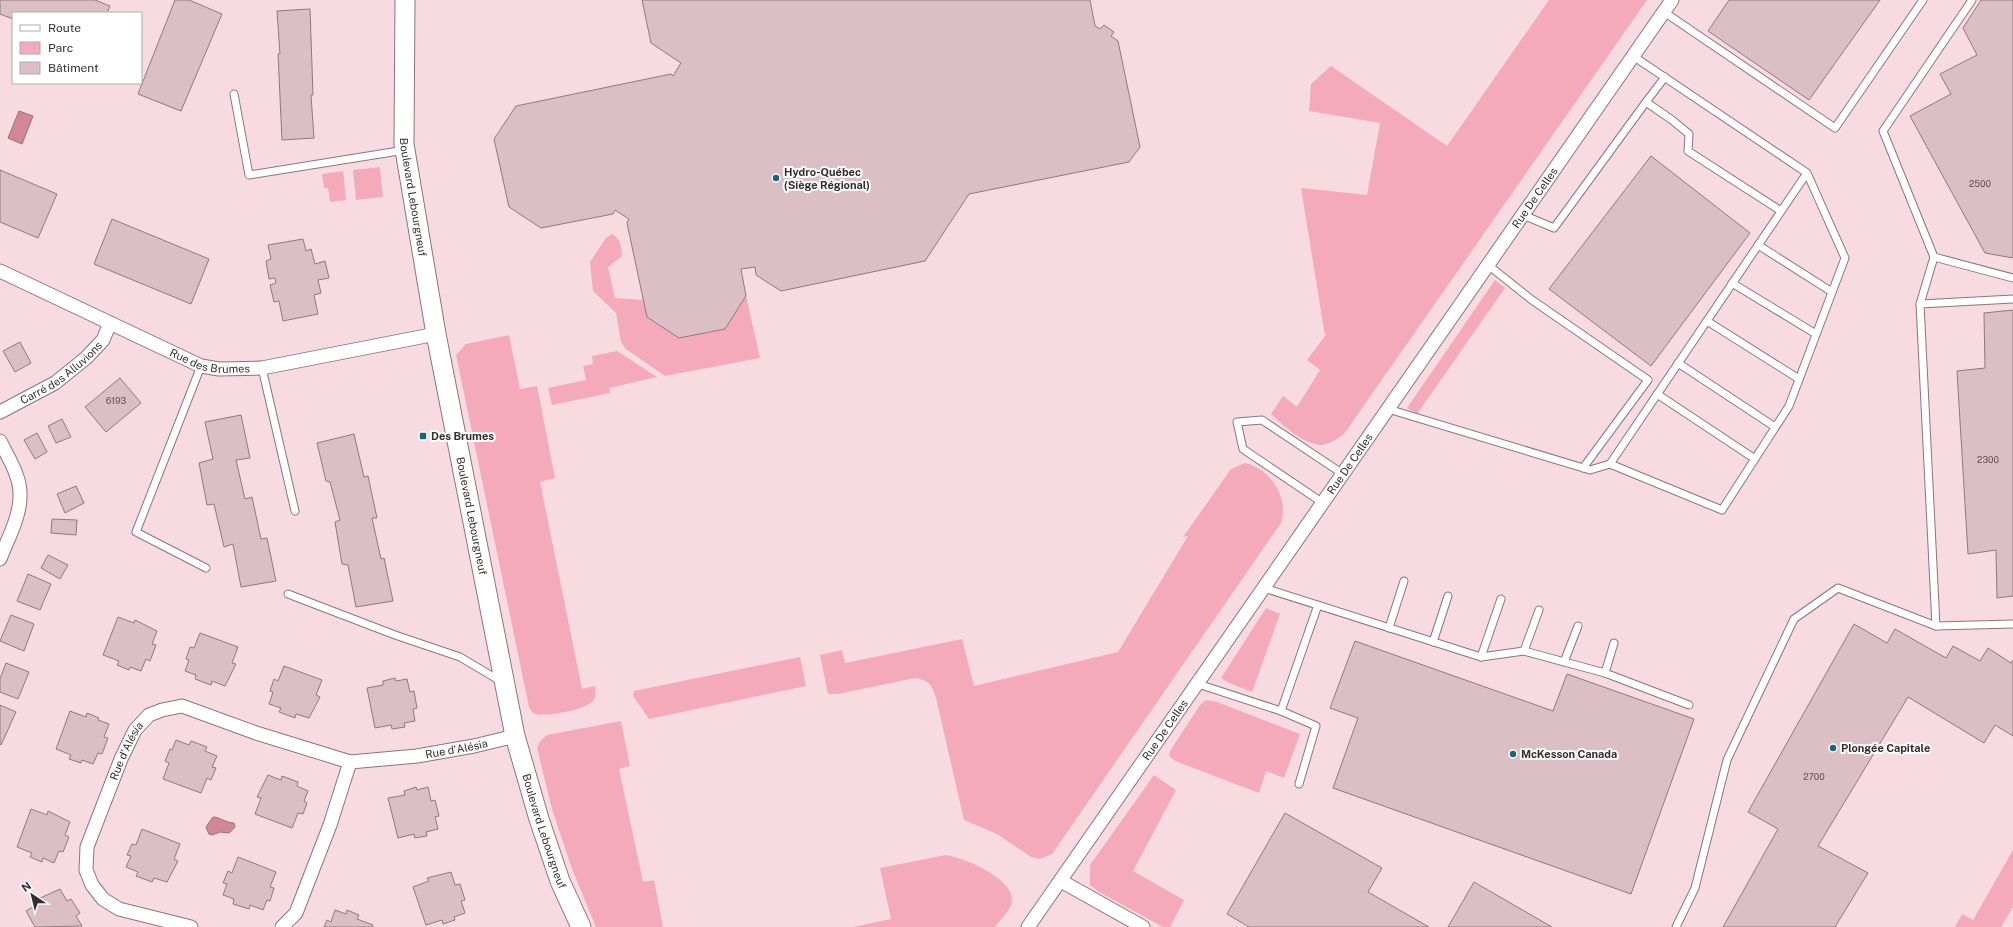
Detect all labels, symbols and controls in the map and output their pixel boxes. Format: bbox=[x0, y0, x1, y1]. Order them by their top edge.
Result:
legend bbox=[12, 12, 142, 84]
text: Route bbox=[48, 21, 81, 35]
text: Parc bbox=[48, 41, 73, 55]
text: Bâtiment bbox=[48, 61, 99, 75]
street label: Boulevard Lebourgneuf bbox=[398, 138, 429, 258]
street label: Rue De Celles bbox=[1509, 165, 1560, 230]
place label: Hydro-Québec (Siège Régional) bbox=[784, 166, 870, 191]
marker: Hydro-Québec (Siège Régional) bbox=[771, 173, 781, 183]
house number: 2500 bbox=[1969, 178, 1992, 189]
street label: Carré des Alluvions bbox=[18, 339, 105, 406]
street label: Rue des Brumes bbox=[168, 346, 250, 375]
house number: 6193 bbox=[106, 395, 127, 406]
place label: Des Brumes bbox=[431, 430, 494, 442]
marker: Des Brumes bbox=[418, 431, 428, 441]
street label: Rue De Celles bbox=[1325, 431, 1375, 496]
house number: 2300 bbox=[1977, 454, 1999, 465]
street label: Boulevard Lebourgneuf bbox=[454, 456, 489, 577]
street label: Rue De Celles bbox=[1140, 697, 1190, 762]
street label: Rue d'Alésia bbox=[107, 719, 146, 782]
street label: Rue d'Alésia bbox=[424, 737, 489, 760]
place label: Plongée Capitale bbox=[1841, 742, 1930, 754]
marker: Plongée Capitale bbox=[1828, 743, 1838, 753]
place label: McKesson Canada bbox=[1521, 748, 1617, 760]
marker: McKesson Canada bbox=[1508, 749, 1518, 759]
house number: 2700 bbox=[1803, 771, 1825, 782]
street label: Boulevard Lebourgneuf bbox=[520, 772, 569, 891]
north arrow bbox=[12, 875, 52, 915]
text: N bbox=[19, 879, 33, 894]

